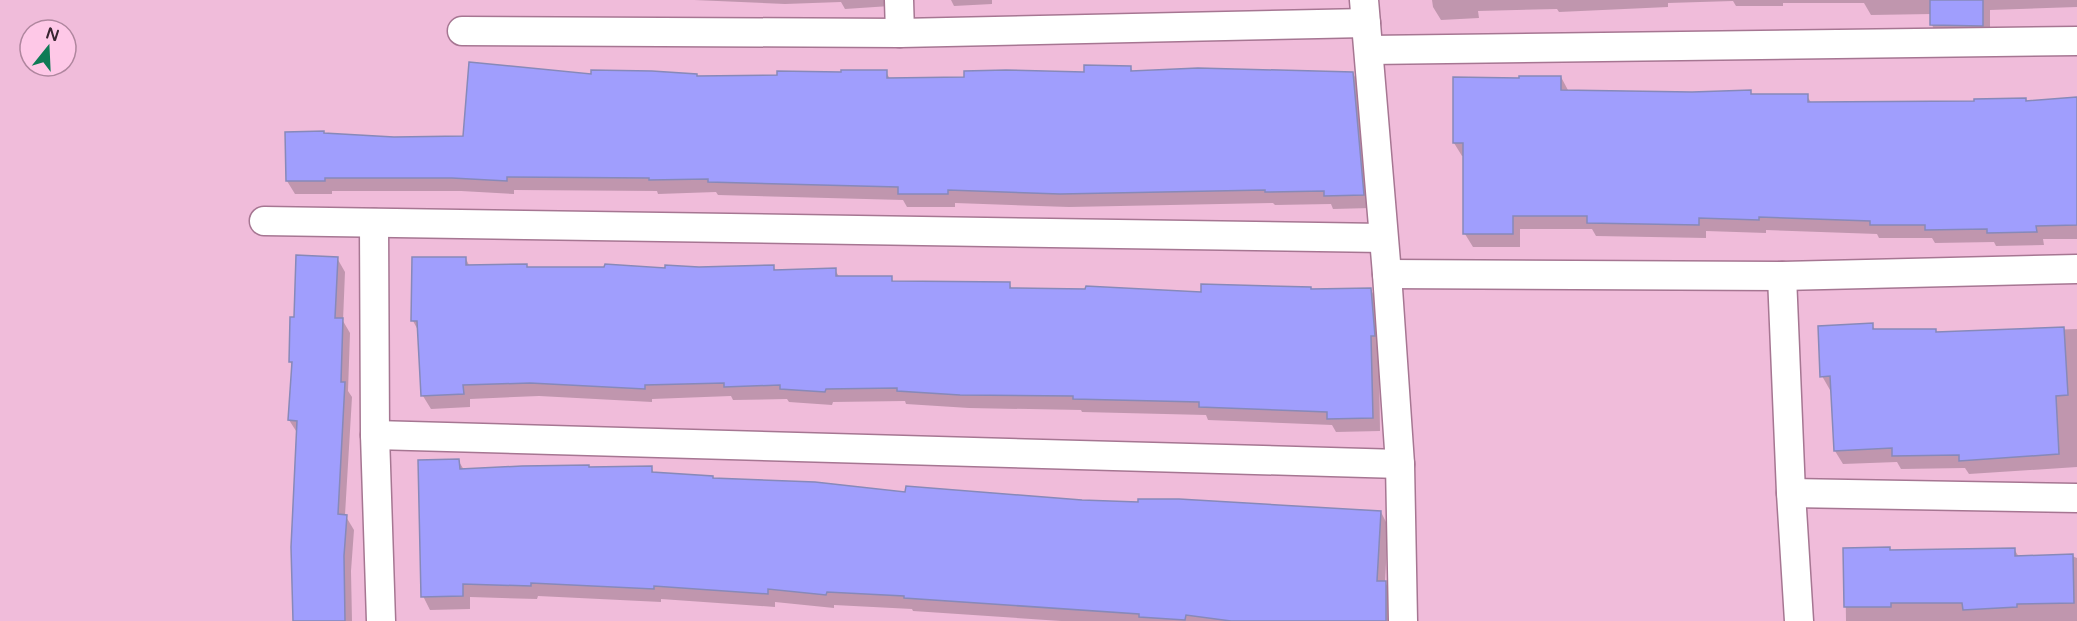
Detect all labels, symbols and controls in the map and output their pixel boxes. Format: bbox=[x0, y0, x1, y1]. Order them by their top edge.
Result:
north arrow bbox=[18, 18, 78, 78]
text: N bbox=[43, 23, 62, 46]

